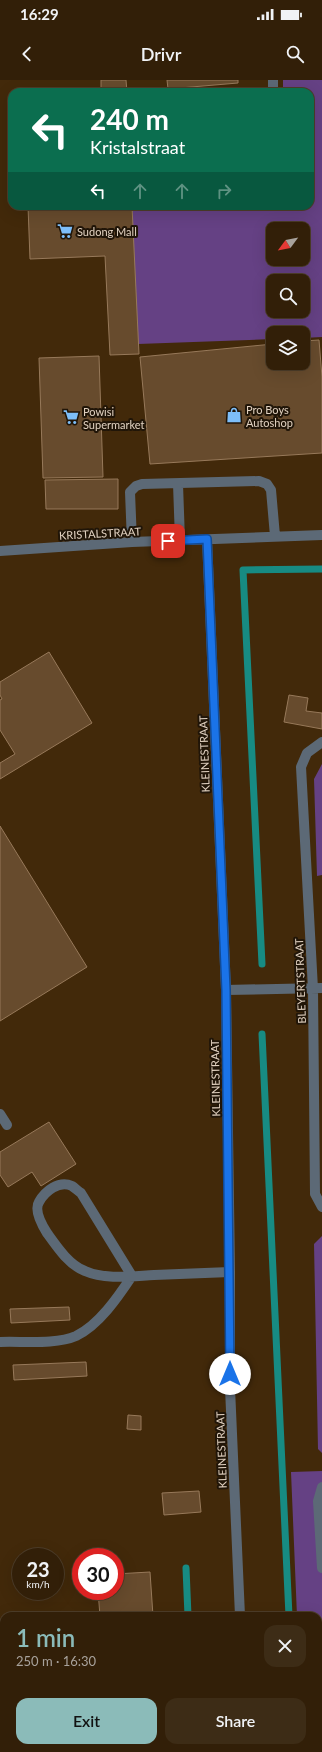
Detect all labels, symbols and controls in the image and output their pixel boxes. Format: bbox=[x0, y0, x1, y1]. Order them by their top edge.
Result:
text: 16:29 bbox=[20, 5, 59, 23]
icon: back bbox=[16, 43, 38, 65]
text: Drivr bbox=[141, 43, 181, 65]
icon: search bbox=[284, 43, 306, 65]
text: 240 m bbox=[90, 102, 169, 136]
icon: left bbox=[24, 104, 76, 156]
text: Kristalstraat bbox=[90, 136, 185, 158]
icon: left bbox=[87, 180, 109, 202]
icon: ahead bbox=[129, 180, 151, 202]
icon: ahead bbox=[171, 180, 193, 202]
icon: right bbox=[213, 180, 235, 202]
supermarket icon: Sudong Mall bbox=[56, 222, 74, 240]
north arrow bbox=[266, 222, 310, 266]
map controls bbox=[266, 222, 310, 370]
place label: Sudong Mall bbox=[77, 225, 137, 238]
button: search bbox=[266, 274, 310, 318]
button: layers bbox=[266, 326, 310, 370]
place label: Pro Boys Autoshop bbox=[246, 403, 293, 429]
place label: Powisi Supermarket bbox=[83, 405, 145, 431]
shop icon: Pro Boys Autoshop bbox=[225, 406, 243, 424]
supermarket icon: Powisi Supermarket bbox=[62, 408, 80, 426]
street label: KRISTALSTRAAT bbox=[59, 524, 142, 542]
pin bbox=[151, 524, 185, 558]
icon: arrive bbox=[157, 530, 179, 552]
street label: KLEINESTRAAT bbox=[196, 715, 212, 793]
street label: BLEYERTSTRAAT bbox=[292, 938, 308, 1024]
street label: KLEINESTRAAT bbox=[208, 1039, 222, 1117]
position arrow bbox=[209, 1353, 251, 1395]
street label: KLEINESTRAAT bbox=[213, 1411, 229, 1489]
speed limit sign: 30 bbox=[72, 1548, 124, 1600]
text: 23 bbox=[26, 1557, 50, 1581]
text: km/h bbox=[26, 1578, 50, 1590]
text: 1 min bbox=[16, 1623, 75, 1652]
button: close bbox=[264, 1625, 306, 1667]
text: 250 m · 16:30 bbox=[16, 1653, 96, 1669]
button: Exit bbox=[16, 1698, 157, 1744]
button: Share bbox=[165, 1698, 306, 1744]

